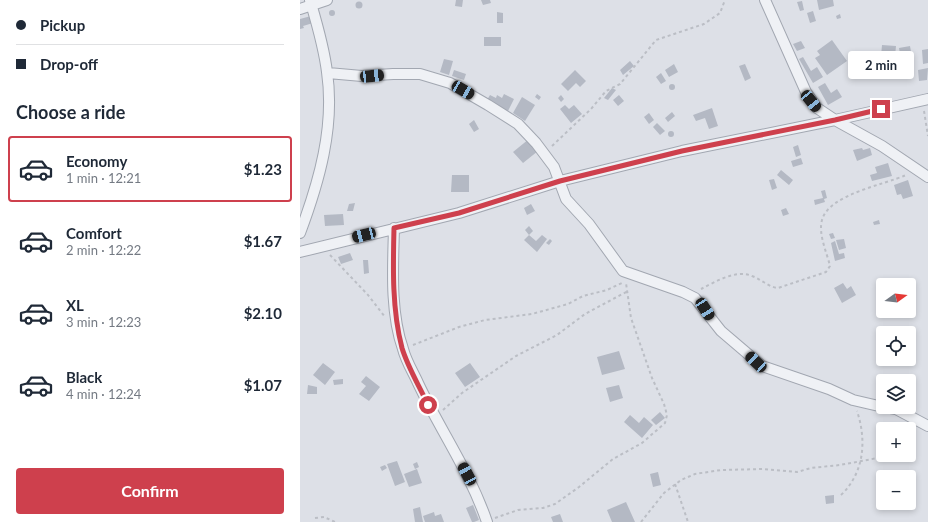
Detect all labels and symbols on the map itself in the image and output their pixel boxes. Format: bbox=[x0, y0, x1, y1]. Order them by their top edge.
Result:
callout: 2 min bbox=[848, 51, 914, 79]
car bbox=[359, 69, 385, 83]
car bbox=[450, 79, 476, 101]
car bbox=[799, 88, 823, 114]
route end bbox=[872, 100, 890, 118]
car bbox=[351, 226, 377, 244]
north arrow bbox=[876, 278, 916, 318]
car bbox=[693, 296, 717, 322]
car bbox=[743, 349, 769, 375]
route start bbox=[419, 396, 437, 414]
car bbox=[456, 461, 478, 487]

